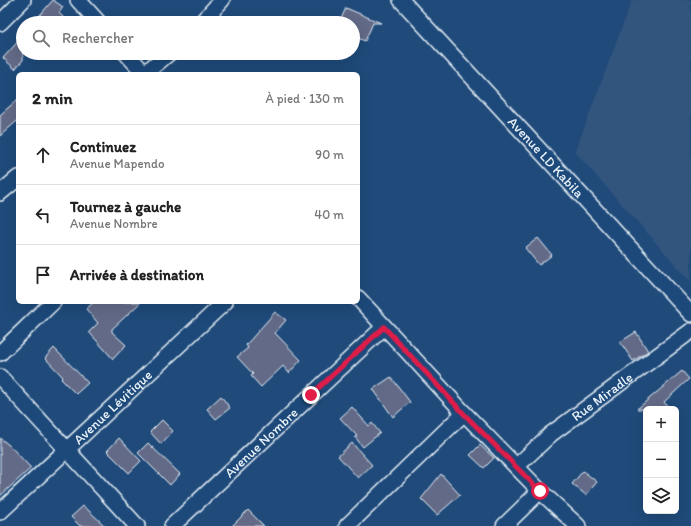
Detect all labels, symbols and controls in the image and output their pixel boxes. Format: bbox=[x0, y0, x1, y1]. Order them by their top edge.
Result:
search box bbox=[16, 16, 360, 60]
icon: search bbox=[30, 27, 52, 49]
text: Rechercher bbox=[62, 29, 134, 47]
text: 2 min bbox=[32, 88, 72, 108]
text: À pied · 130 m bbox=[265, 91, 344, 106]
street label: Avenue LD Kabila bbox=[504, 113, 588, 202]
text: Continuez bbox=[70, 138, 136, 156]
icon: ahead bbox=[32, 144, 54, 166]
text: 90 m bbox=[315, 147, 344, 162]
text: Avenue Mapendo bbox=[70, 156, 165, 171]
text: Tournez à gauche bbox=[70, 198, 181, 216]
icon: left bbox=[32, 204, 54, 226]
text: 40 m bbox=[314, 207, 344, 222]
text: Avenue Nombre bbox=[70, 216, 158, 231]
icon: arrive bbox=[32, 264, 54, 286]
text: Arrivée à destination bbox=[70, 266, 204, 284]
street label: Avenue Lévitique bbox=[70, 366, 156, 448]
street label: Rue Miradle bbox=[568, 369, 637, 425]
route end bbox=[302, 386, 320, 404]
street label: Avenue Nombre bbox=[221, 404, 302, 481]
map controls bbox=[643, 406, 679, 514]
button: + bbox=[643, 406, 679, 442]
button: − bbox=[643, 442, 679, 478]
button: layers bbox=[643, 478, 679, 514]
route start bbox=[531, 482, 549, 500]

